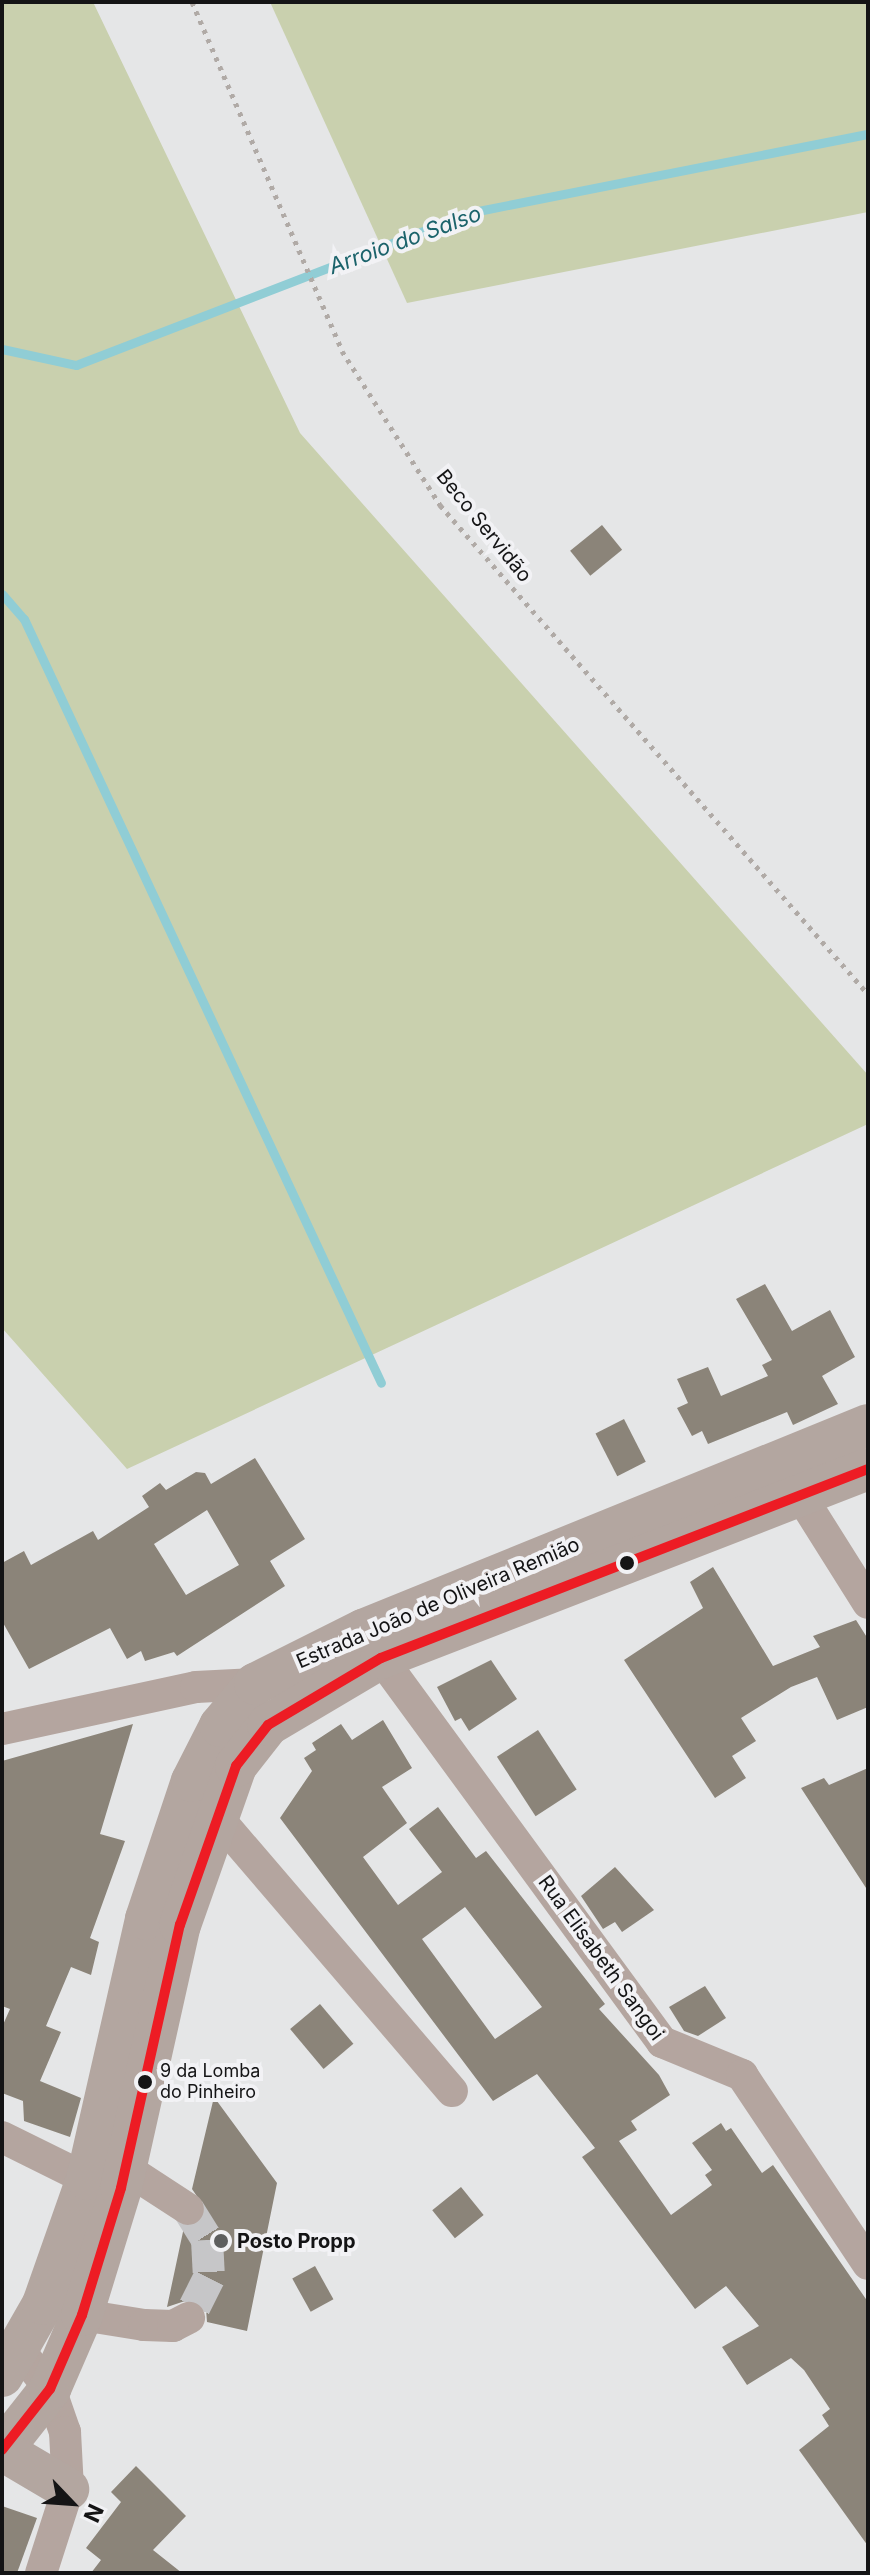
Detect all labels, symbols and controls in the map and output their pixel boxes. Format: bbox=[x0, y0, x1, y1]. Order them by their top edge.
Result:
water label: Arroio do Salso bbox=[325, 200, 485, 280]
street label: Beco Servidão bbox=[431, 465, 537, 587]
street label: Estrada João de Oliveira Remião bbox=[293, 1532, 583, 1674]
unlabelled marker bbox=[619, 1555, 635, 1571]
street label: Rua Elisabeth Sangoi bbox=[533, 1871, 669, 2045]
place label: 9 da Lomba do Pinheiro bbox=[160, 2061, 260, 2104]
marker: 9 da Lomba do Pinheiro bbox=[137, 2074, 153, 2090]
place label: Posto Propp bbox=[237, 2229, 355, 2253]
marker: Posto Propp bbox=[212, 2232, 230, 2250]
north arrow bbox=[32, 2463, 112, 2543]
text: N bbox=[78, 2500, 109, 2526]

